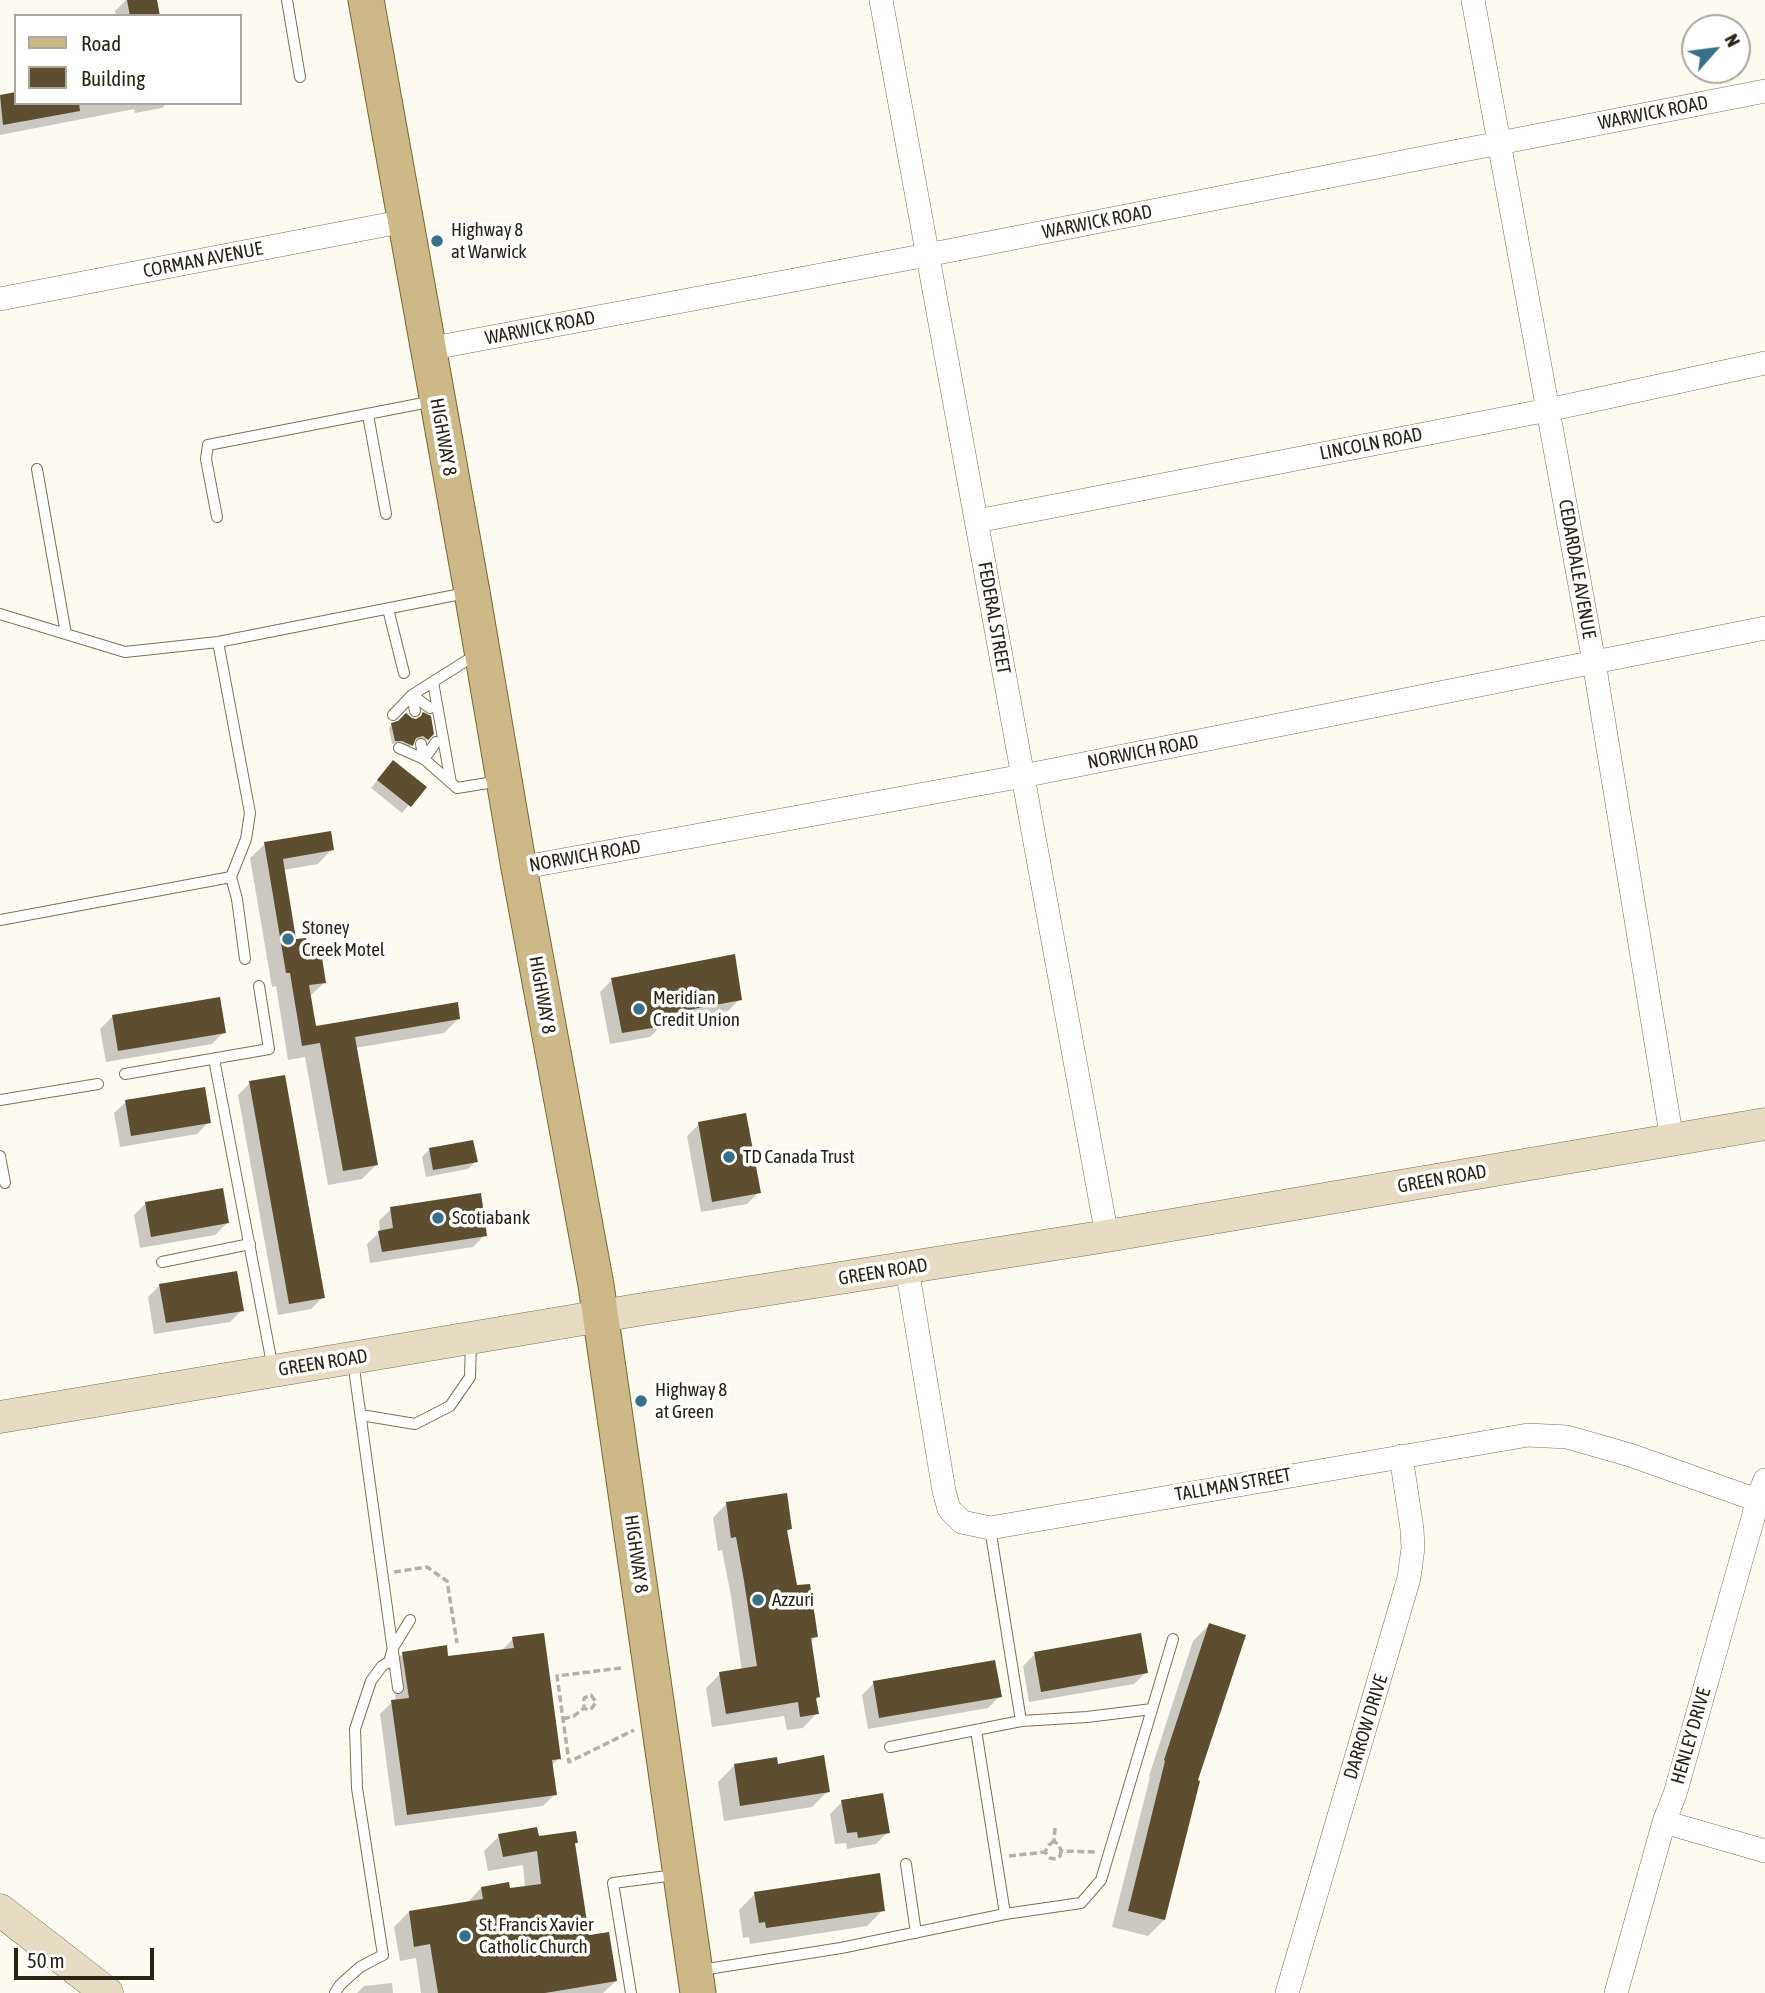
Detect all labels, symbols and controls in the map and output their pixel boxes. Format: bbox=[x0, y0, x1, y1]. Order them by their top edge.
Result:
legend bbox=[14, 14, 242, 105]
north arrow bbox=[1681, 14, 1751, 84]
text: N bbox=[1720, 30, 1745, 50]
text: Road bbox=[81, 31, 121, 55]
text: Building bbox=[81, 66, 145, 90]
street label: WARWICK ROAD bbox=[1596, 91, 1710, 135]
street label: WARWICK ROAD bbox=[1040, 200, 1154, 244]
place label: Highway 8 at Warwick bbox=[451, 219, 527, 263]
marker: Highway 8 at Warwick bbox=[429, 233, 445, 249]
street label: CORMAN AVENUE bbox=[141, 237, 265, 283]
street label: WARWICK ROAD bbox=[483, 306, 597, 350]
street label: HIGHWAY 8 bbox=[425, 396, 461, 478]
street label: LINCOLN ROAD bbox=[1318, 423, 1424, 465]
street label: CEDARDALE AVENUE bbox=[1554, 498, 1600, 640]
street label: FEDERAL STREET bbox=[973, 560, 1015, 676]
street label: NORWICH ROAD bbox=[1085, 730, 1201, 774]
street label: NORWICH ROAD bbox=[527, 835, 643, 877]
place label: Stoney Creek Motel bbox=[302, 917, 385, 961]
marker: Stoney Creek Motel bbox=[280, 931, 296, 947]
street label: HIGHWAY 8 bbox=[524, 954, 560, 1036]
place label: Meridian Credit Union bbox=[653, 987, 740, 1031]
marker: Meridian Credit Union bbox=[631, 1001, 647, 1017]
place label: TD Canada Trust bbox=[743, 1146, 855, 1168]
marker: TD Canada Trust bbox=[721, 1149, 737, 1165]
street label: GREEN ROAD bbox=[1396, 1160, 1488, 1198]
place label: Scotiabank bbox=[452, 1207, 530, 1229]
marker: Scotiabank bbox=[430, 1210, 446, 1226]
street label: GREEN ROAD bbox=[837, 1254, 929, 1290]
street label: GREEN ROAD bbox=[277, 1345, 369, 1381]
place label: Highway 8 at Green bbox=[655, 1379, 727, 1423]
marker: Highway 8 at Green bbox=[633, 1393, 649, 1409]
street label: TALLMAN STREET bbox=[1173, 1464, 1293, 1506]
street label: HIGHWAY 8 bbox=[619, 1513, 653, 1595]
place label: Azzuri bbox=[772, 1589, 814, 1611]
marker: Azzuri bbox=[750, 1592, 766, 1608]
street label: DARROW DRIVE bbox=[1339, 1672, 1393, 1782]
street label: HENLEY DRIVE bbox=[1666, 1685, 1716, 1787]
place label: St. Francis Xavier Catholic Church bbox=[479, 1914, 594, 1958]
marker: St. Francis Xavier Catholic Church bbox=[457, 1928, 473, 1944]
scale bar bbox=[18, 1934, 158, 1978]
text: 50 m bbox=[27, 1948, 65, 1972]

